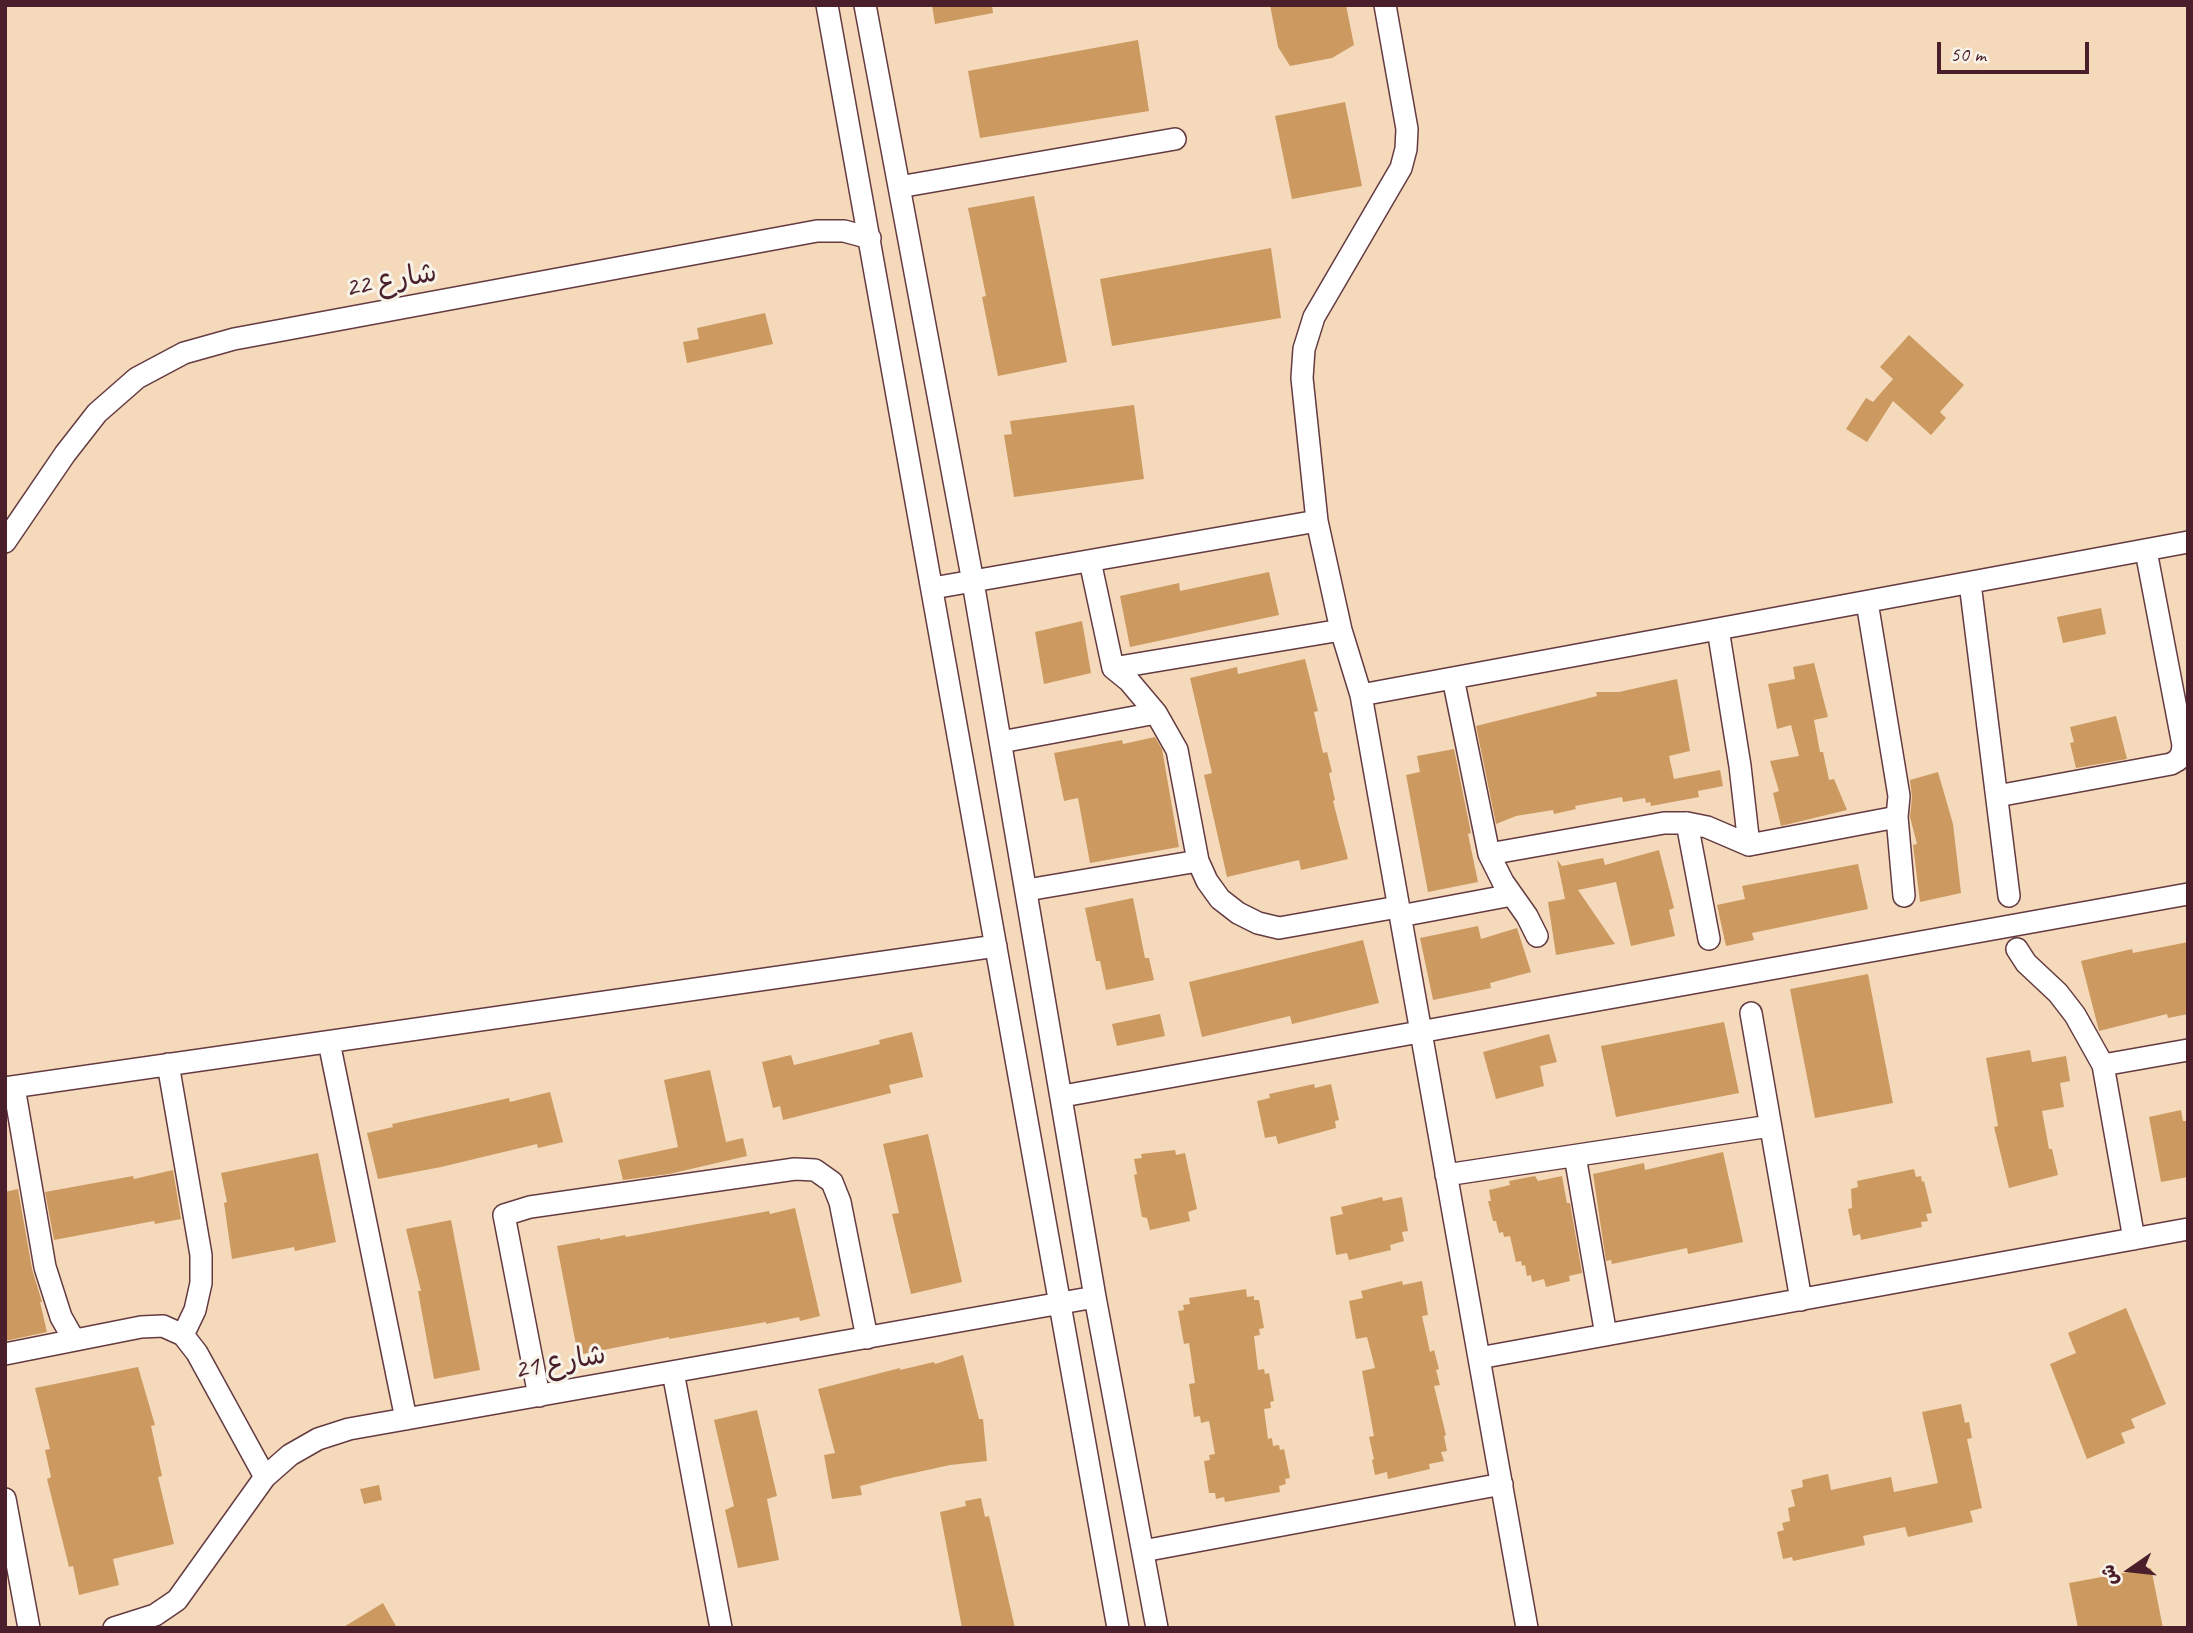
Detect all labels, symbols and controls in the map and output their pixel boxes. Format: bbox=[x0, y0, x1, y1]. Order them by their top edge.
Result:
scale bar bbox=[1941, 28, 2093, 72]
text: 50 m bbox=[1950, 41, 1986, 67]
street label: شارع 22 bbox=[343, 256, 439, 306]
street label: شارع 21 bbox=[512, 1338, 608, 1388]
north arrow bbox=[2095, 1535, 2165, 1605]
text: ش bbox=[2095, 1562, 2124, 1588]

